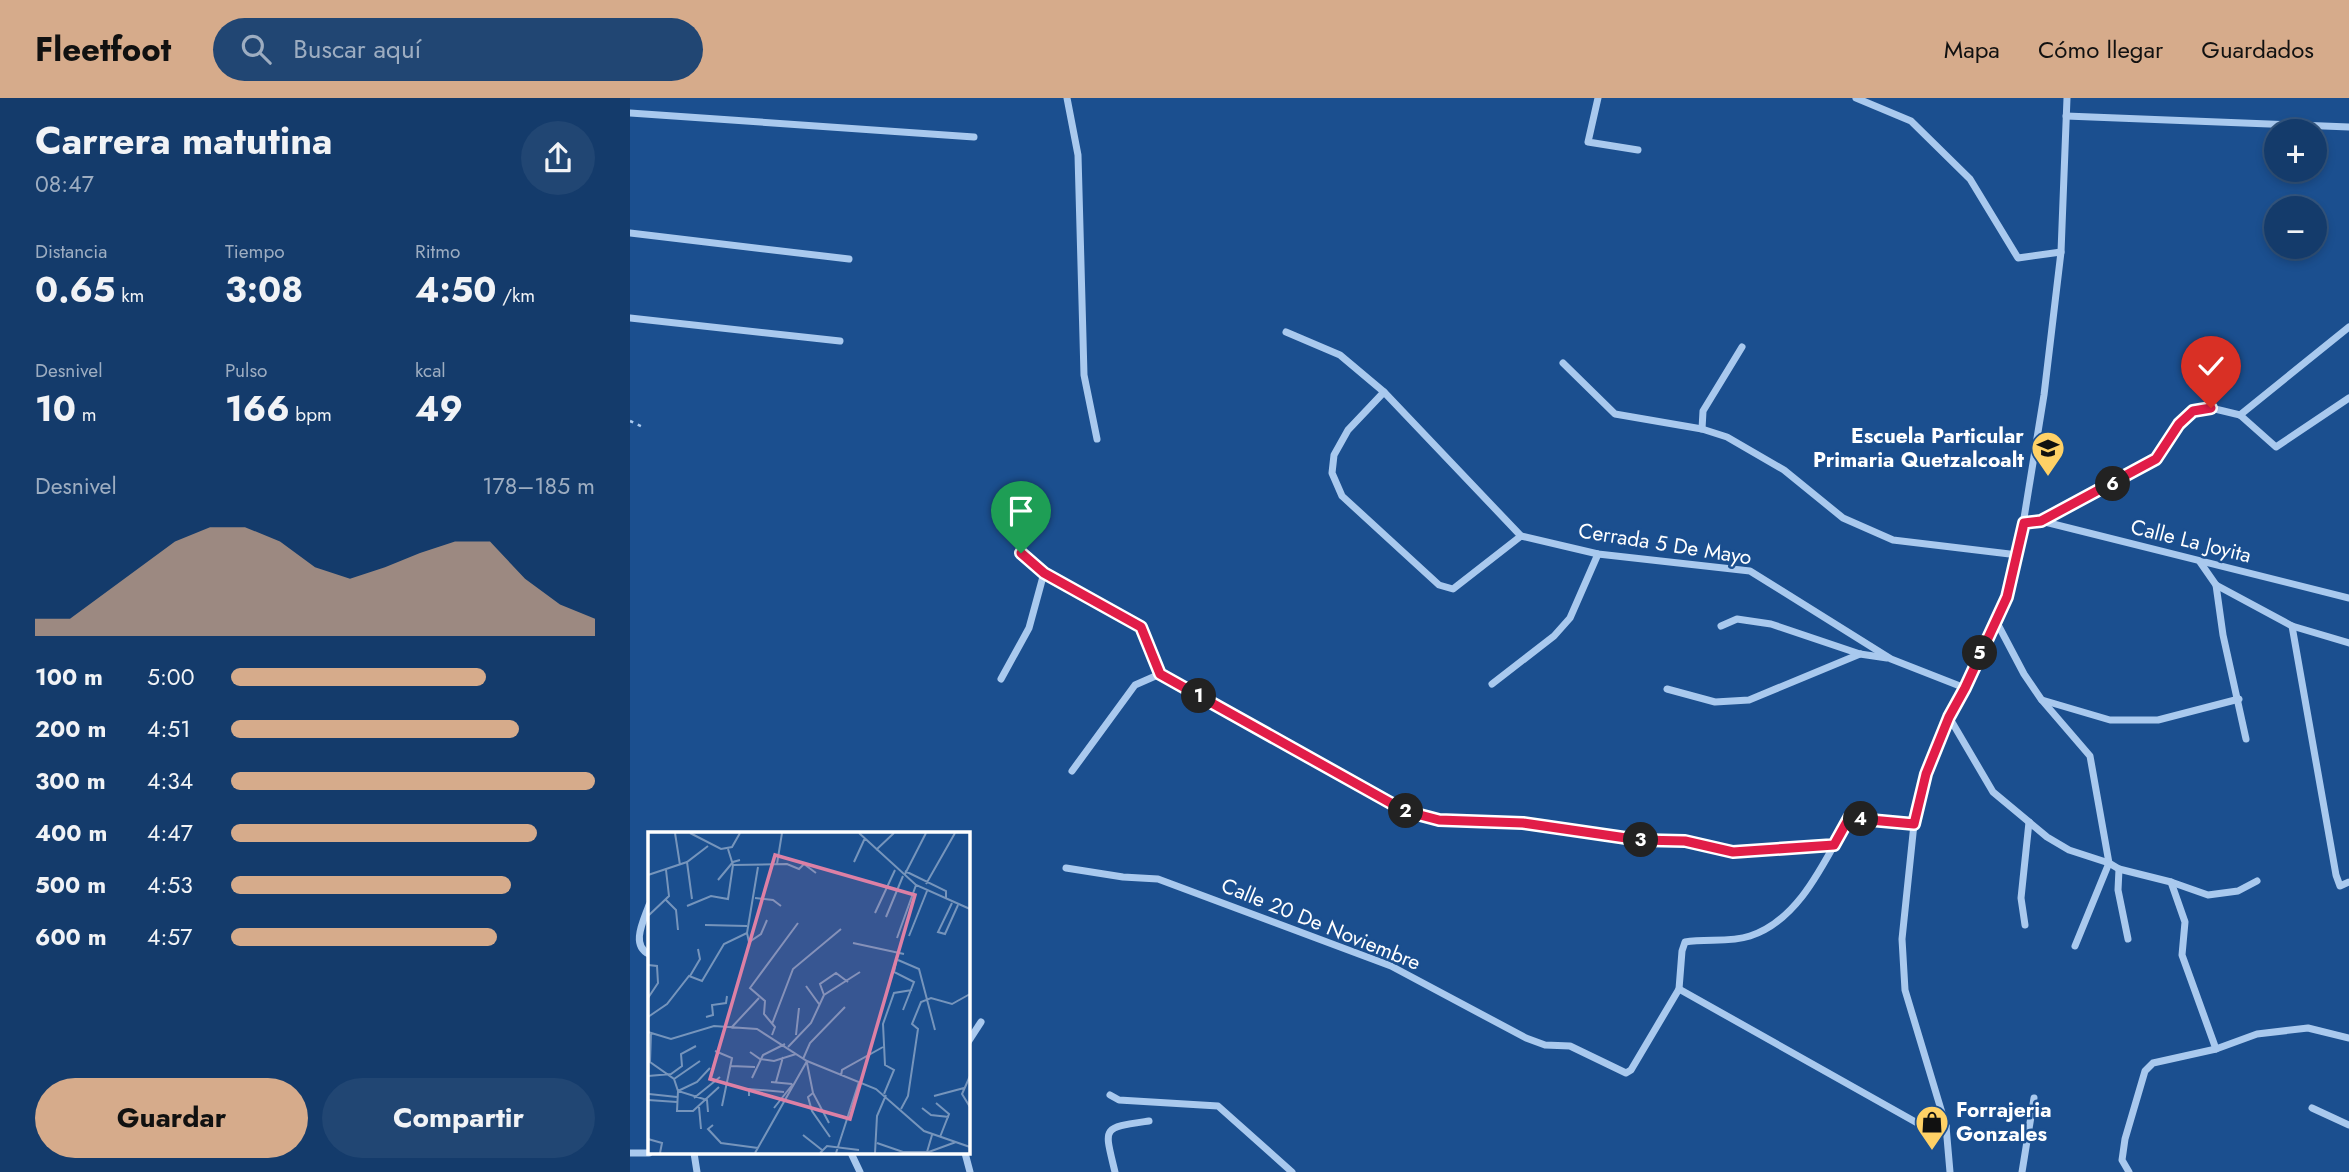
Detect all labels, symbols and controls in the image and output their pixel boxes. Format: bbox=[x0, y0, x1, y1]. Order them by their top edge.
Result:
search box bbox=[213, 18, 703, 81]
text: Fleetfoot bbox=[35, 26, 171, 73]
icon: search bbox=[237, 30, 275, 68]
text: Buscar aquí bbox=[293, 30, 421, 68]
text: Mapa bbox=[1944, 32, 2000, 67]
text: Cómo llegar bbox=[2038, 32, 2163, 67]
text: Guardados bbox=[2201, 32, 2314, 67]
text: Carrera matutina bbox=[35, 113, 333, 168]
map controls bbox=[2264, 119, 2327, 259]
button: + bbox=[2264, 119, 2327, 182]
button: share bbox=[521, 121, 595, 195]
text: 08:47 bbox=[35, 167, 94, 201]
button: − bbox=[2264, 196, 2327, 259]
text: Distancia bbox=[35, 238, 107, 265]
text: Tiempo bbox=[225, 238, 285, 265]
text: Ritmo bbox=[415, 238, 460, 265]
text: 0.65 bbox=[35, 265, 115, 315]
text: 3:08 bbox=[225, 265, 303, 315]
text: 4:50 bbox=[415, 265, 496, 315]
text: km bbox=[115, 282, 144, 309]
text: /km bbox=[496, 282, 535, 309]
pin bbox=[2181, 336, 2241, 408]
icon: check bbox=[2192, 347, 2230, 385]
text: Desnivel bbox=[35, 357, 103, 384]
text: Pulso bbox=[225, 357, 267, 384]
text: kcal bbox=[415, 357, 446, 384]
text: 10 bbox=[35, 384, 76, 434]
text: 166 bbox=[225, 384, 290, 434]
text: 49 bbox=[415, 384, 463, 434]
text: m bbox=[76, 401, 97, 428]
text: bpm bbox=[290, 401, 332, 428]
place label: Escuela Particular Primaria Quetzalcoalt bbox=[1813, 421, 2024, 475]
school or university icon: Escuela Particular Primaria Quetzalcoalt bbox=[2029, 429, 2067, 478]
pin: 6 bbox=[2096, 466, 2130, 502]
text: Desnivel bbox=[35, 469, 117, 503]
text: 178–185 m bbox=[482, 469, 595, 503]
text: 6 bbox=[2106, 470, 2119, 497]
pin bbox=[991, 481, 1051, 553]
icon: arrive bbox=[1002, 492, 1040, 530]
street label: Calle La Joyita bbox=[2128, 512, 2254, 570]
street label: Cerrada 5 De Mayo bbox=[1576, 515, 1754, 573]
pin: 5 bbox=[1962, 636, 1998, 670]
text: 5 bbox=[1973, 639, 1986, 666]
text: 100 m bbox=[35, 660, 103, 694]
text: 5:00 bbox=[147, 660, 194, 694]
pin: 1 bbox=[1182, 678, 1216, 714]
text: 1 bbox=[1194, 682, 1203, 709]
text: 200 m bbox=[35, 712, 106, 746]
text: 4:51 bbox=[147, 712, 191, 746]
text: 300 m bbox=[35, 764, 106, 798]
text: 4:34 bbox=[147, 764, 193, 798]
pin: 2 bbox=[1388, 794, 1424, 828]
text: 2 bbox=[1399, 797, 1412, 824]
pin: 4 bbox=[1844, 802, 1878, 836]
text: 4 bbox=[1854, 805, 1867, 832]
text: 400 m bbox=[35, 816, 107, 850]
text: 4:47 bbox=[147, 816, 193, 850]
pin: 3 bbox=[1623, 822, 1658, 858]
text: 3 bbox=[1635, 826, 1646, 853]
inset map bbox=[648, 832, 970, 1154]
text: 500 m bbox=[35, 868, 106, 902]
text: 4:53 bbox=[147, 868, 193, 902]
street label: Calle 20 De Noviembre bbox=[1217, 870, 1425, 978]
text: 600 m bbox=[35, 920, 107, 954]
text: 4:57 bbox=[147, 920, 192, 954]
button: Guardar bbox=[35, 1078, 308, 1158]
button: Compartir bbox=[322, 1078, 595, 1158]
place label: Forrajeria Gonzales bbox=[1956, 1095, 2051, 1149]
shop icon: Forrajeria Gonzales bbox=[1913, 1103, 1951, 1152]

